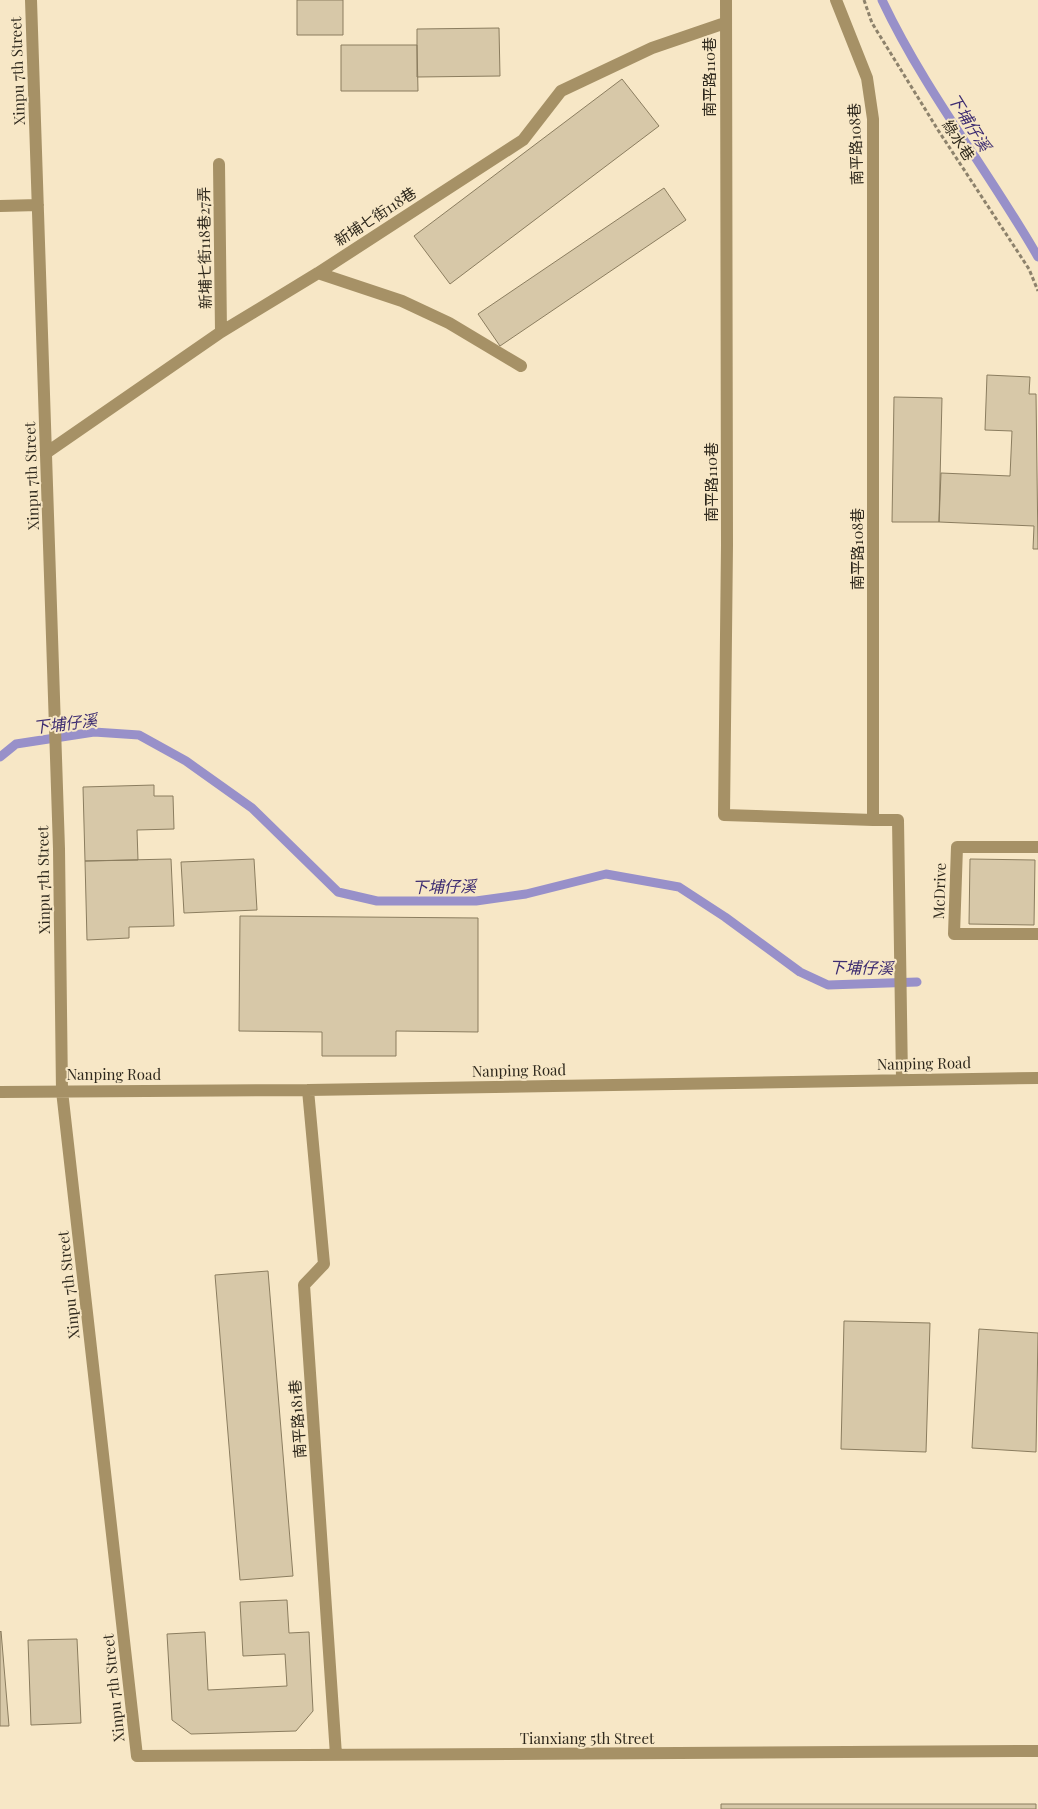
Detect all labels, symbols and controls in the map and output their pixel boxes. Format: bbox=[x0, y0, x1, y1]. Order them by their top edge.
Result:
street label: Xinpu 7th Street bbox=[5, 16, 29, 125]
street label: 南平路110巷 bbox=[699, 37, 719, 117]
water label: 下埔仔溪 bbox=[944, 89, 997, 156]
street label: 南平路108巷 bbox=[844, 102, 866, 186]
street label: 綠水巷 bbox=[938, 116, 980, 164]
street label: 新埔七街118巷 bbox=[330, 182, 420, 250]
street label: 新埔七街118巷27弄 bbox=[193, 187, 215, 309]
street label: Xinpu 7th Street bbox=[19, 421, 43, 530]
street label: 南平路110巷 bbox=[701, 442, 721, 522]
street label: 南平路108巷 bbox=[847, 508, 867, 590]
water label: 下埔仔溪 bbox=[32, 708, 100, 737]
street label: Xinpu 7th Street bbox=[32, 825, 54, 934]
street label: McDrive bbox=[928, 862, 950, 920]
water label: 下埔仔溪 bbox=[412, 875, 478, 897]
water label: 下埔仔溪 bbox=[829, 956, 895, 978]
street label: Nanping Road bbox=[877, 1052, 972, 1074]
street label: Nanping Road bbox=[472, 1059, 567, 1081]
street label: Nanping Road bbox=[67, 1064, 161, 1084]
street label: Xinpu 7th Street bbox=[52, 1229, 84, 1340]
street label: 南平路181巷 bbox=[284, 1379, 310, 1459]
street label: Xinpu 7th Street bbox=[97, 1632, 129, 1743]
street label: Tianxiang 5th Street bbox=[520, 1728, 655, 1748]

